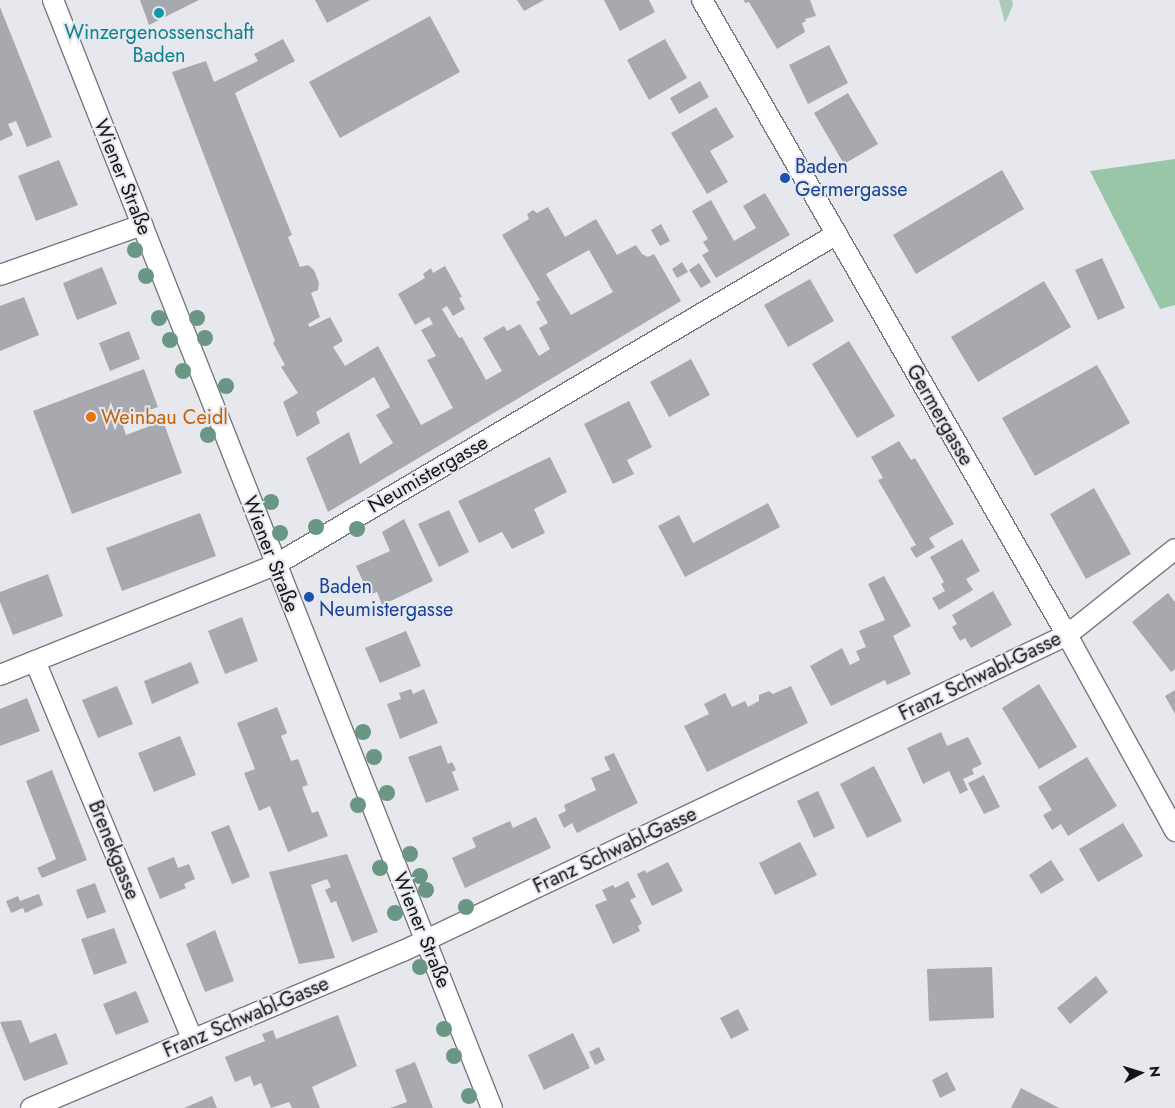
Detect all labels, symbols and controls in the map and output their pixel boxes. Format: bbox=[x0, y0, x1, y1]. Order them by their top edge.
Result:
marker: Winzergenossenschaft Baden bbox=[153, 7, 165, 19]
place label: Winzergenossenschaft Baden bbox=[64, 21, 254, 68]
street label: Wiener Straße bbox=[89, 116, 157, 238]
place label: Baden Germergasse bbox=[795, 155, 908, 202]
marker: Baden Germergasse bbox=[779, 172, 791, 184]
street label: Germergasse bbox=[901, 360, 979, 470]
place label: Weinbau Ceidl bbox=[101, 405, 228, 429]
marker: Weinbau Ceidl bbox=[85, 411, 97, 423]
street label: Neumistergasse bbox=[364, 430, 492, 518]
street label: Wiener Straße bbox=[238, 492, 304, 616]
place label: Baden Neumistergasse bbox=[319, 574, 453, 621]
marker: Baden Neumistergasse bbox=[303, 591, 315, 603]
street label: Franz Schwabl-Gasse bbox=[895, 626, 1065, 726]
street label: Brenekgasse bbox=[83, 797, 145, 903]
street label: Franz Schwabl-Gasse bbox=[529, 802, 701, 898]
street label: Wiener Straße bbox=[388, 869, 456, 991]
street label: Franz Schwabl-Gasse bbox=[160, 971, 332, 1063]
north arrow bbox=[1115, 1048, 1165, 1098]
text: N bbox=[1144, 1065, 1165, 1078]

